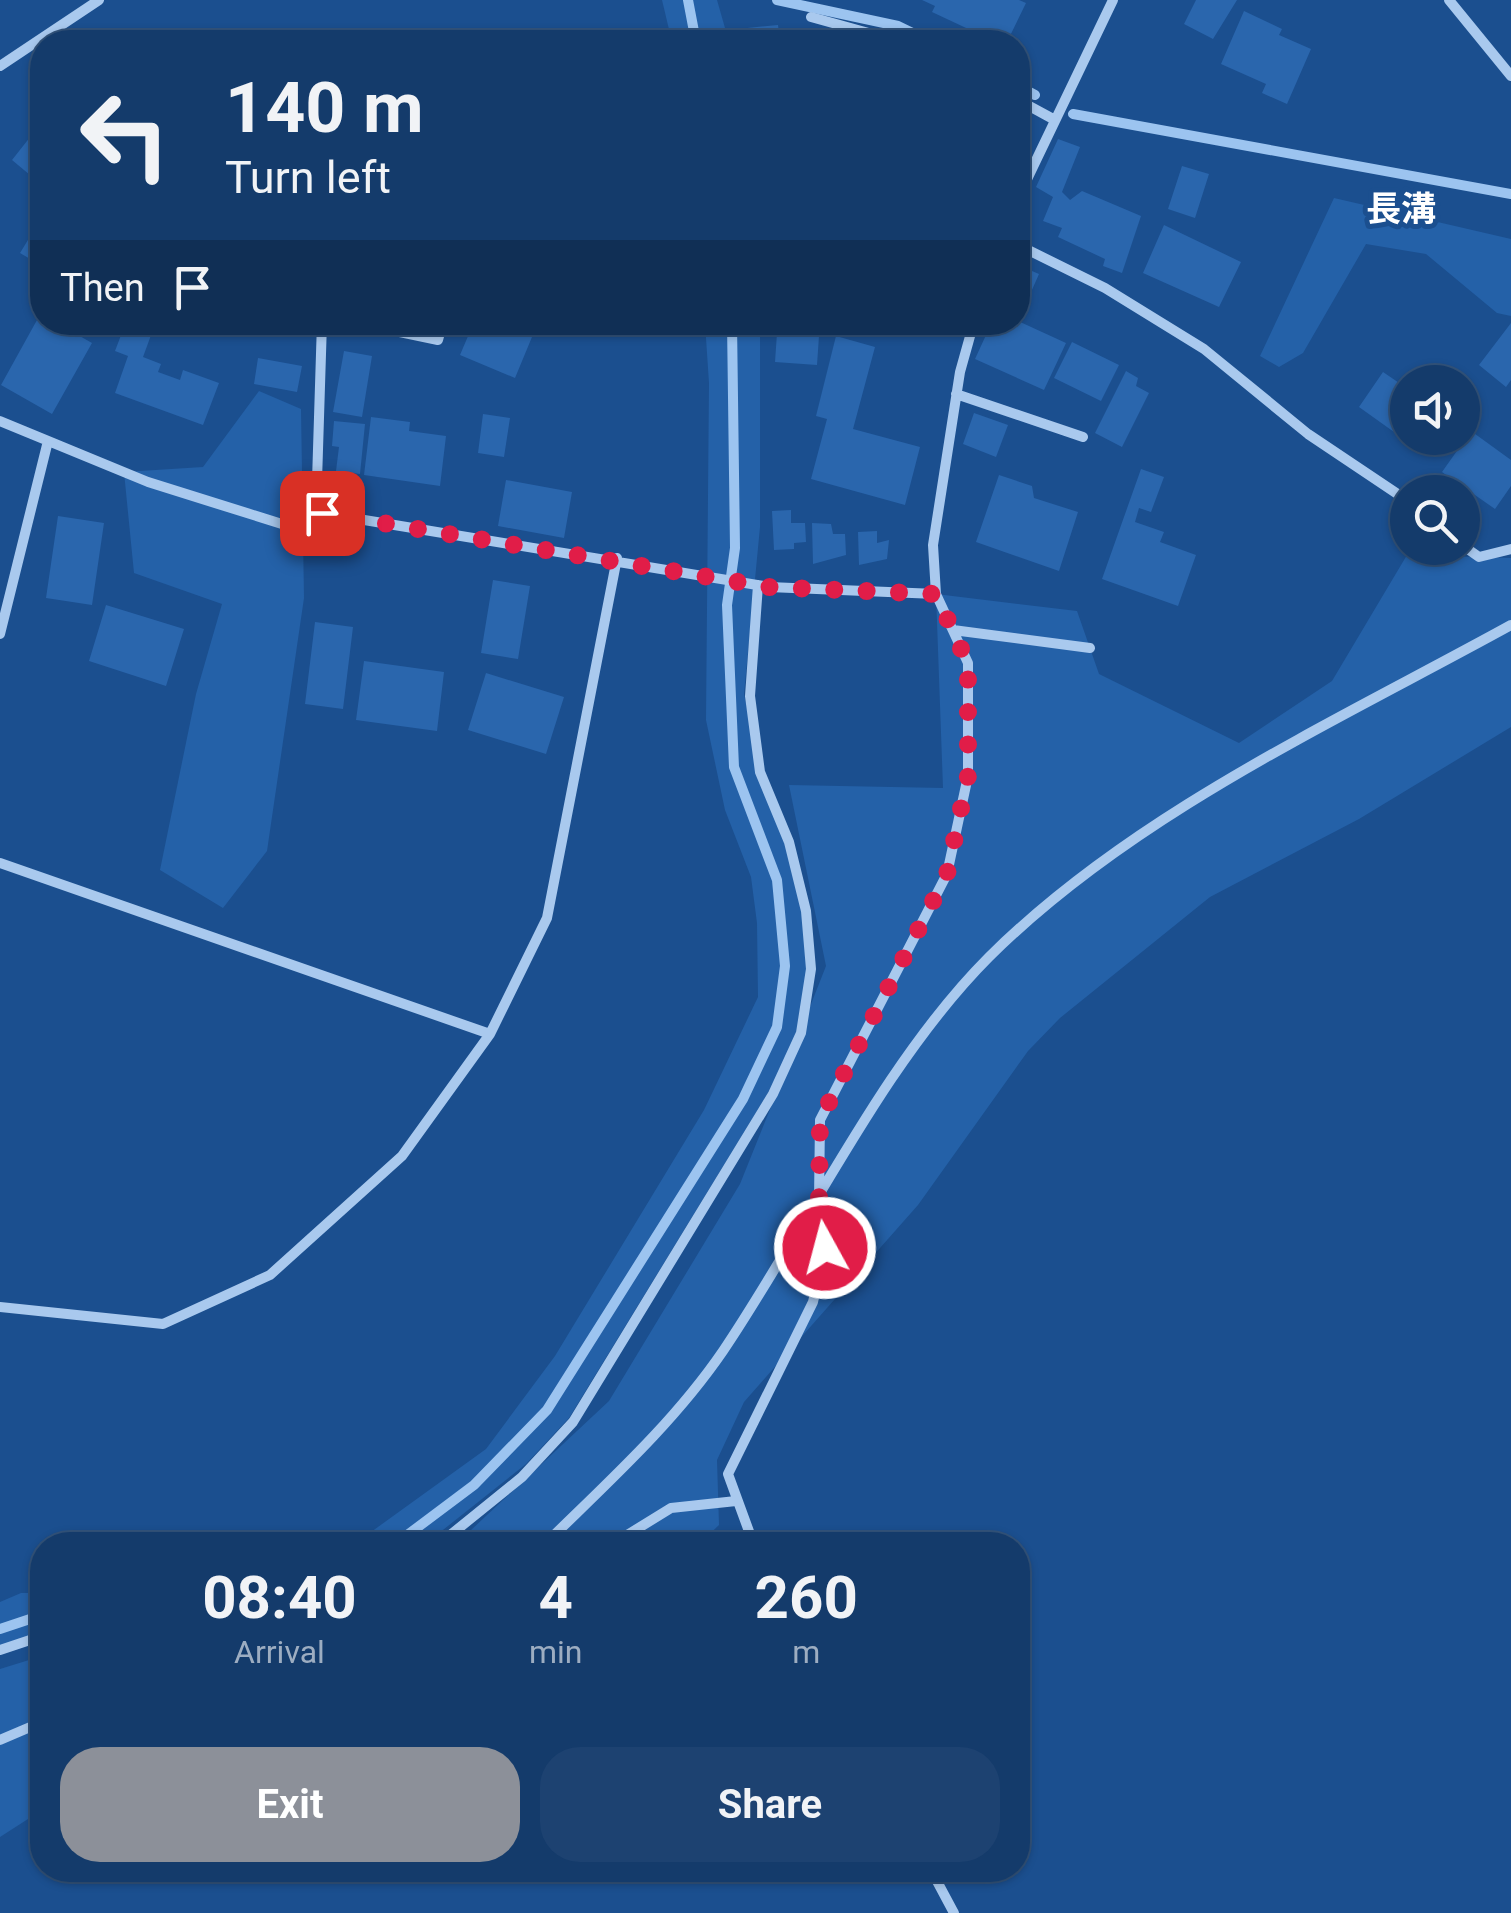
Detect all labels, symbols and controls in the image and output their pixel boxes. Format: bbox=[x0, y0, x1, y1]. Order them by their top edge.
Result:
text: 140 m bbox=[225, 67, 424, 149]
icon: left bbox=[60, 70, 190, 200]
text: Turn left bbox=[225, 151, 391, 204]
district label: 長溝 bbox=[1366, 189, 1436, 230]
icon: arrive bbox=[165, 260, 220, 315]
text: Then bbox=[60, 266, 145, 310]
map controls bbox=[1390, 365, 1480, 565]
button: sound bbox=[1390, 365, 1480, 455]
pin bbox=[280, 471, 365, 556]
button: search bbox=[1390, 475, 1480, 565]
icon: arrive bbox=[295, 486, 350, 541]
position arrow bbox=[773, 1196, 877, 1300]
text: 08:40 bbox=[202, 1562, 357, 1633]
text: 4 bbox=[538, 1562, 573, 1633]
text: 260 bbox=[755, 1562, 858, 1633]
text: Arrival bbox=[234, 1633, 325, 1671]
text: min bbox=[529, 1633, 582, 1671]
text: m bbox=[792, 1633, 820, 1671]
button: Exit bbox=[60, 1747, 520, 1862]
button: Share bbox=[540, 1747, 1000, 1862]

